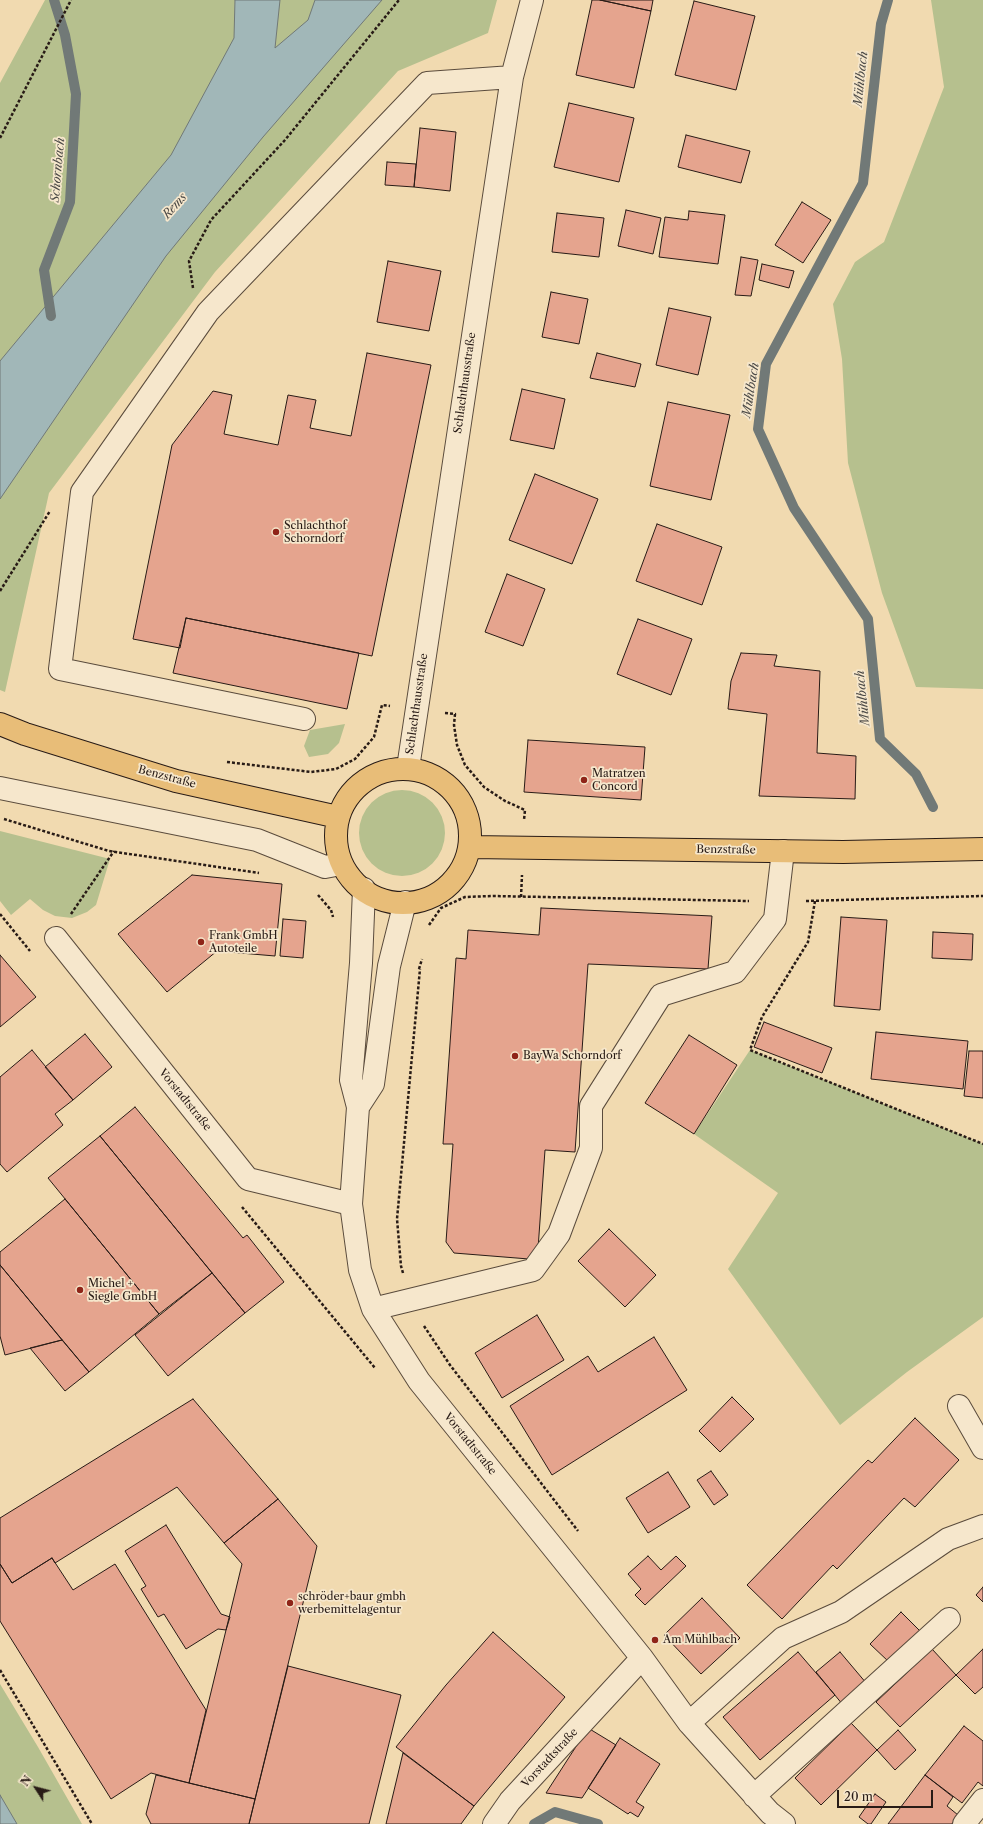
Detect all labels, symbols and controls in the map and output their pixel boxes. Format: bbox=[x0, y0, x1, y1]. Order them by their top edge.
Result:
water label: Mühlbach bbox=[851, 51, 871, 107]
water label: Schornbach bbox=[48, 137, 68, 203]
water label: Rems bbox=[160, 190, 190, 222]
street label: Schlachthausstraße bbox=[451, 332, 479, 434]
water label: Mühlbach bbox=[740, 361, 762, 419]
place label: Schlachthof Schorndorf bbox=[284, 519, 346, 545]
marker: Schlachthof Schorndorf bbox=[271, 527, 281, 537]
street label: Schlachthausstraße bbox=[403, 653, 431, 755]
water label: Mühlbach bbox=[853, 670, 873, 726]
street label: Benzstraße bbox=[137, 763, 197, 791]
place label: Matratzen Concord bbox=[592, 767, 646, 793]
marker: Matratzen Concord bbox=[579, 775, 589, 785]
street label: Benzstraße bbox=[696, 843, 756, 857]
place label: Frank GmbH Autoteile bbox=[209, 929, 278, 955]
marker: Frank GmbH Autoteile bbox=[196, 937, 206, 947]
place label: BayWa Schorndorf bbox=[523, 1049, 621, 1063]
marker: BayWa Schorndorf bbox=[510, 1051, 520, 1061]
street label: Vorstadtstraße bbox=[156, 1066, 214, 1134]
place label: Michel + Siegle GmbH bbox=[88, 1277, 157, 1303]
marker: Michel + Siegle GmbH bbox=[75, 1285, 85, 1295]
street label: Vorstadtstraße bbox=[441, 1410, 499, 1478]
place label: schröder+baur gmbh werbemittelagentur bbox=[298, 1590, 406, 1616]
marker: schröder+baur gmbh werbemittelagentur bbox=[285, 1598, 295, 1608]
place label: Am Mühlbach bbox=[663, 1633, 737, 1647]
marker: Am Mühlbach bbox=[650, 1635, 660, 1645]
street label: Vorstadtstraße bbox=[519, 1726, 581, 1790]
north arrow bbox=[16, 1768, 56, 1808]
text: N bbox=[18, 1773, 35, 1789]
scale bar bbox=[839, 1782, 935, 1808]
text: 20 m bbox=[844, 1789, 873, 1804]

